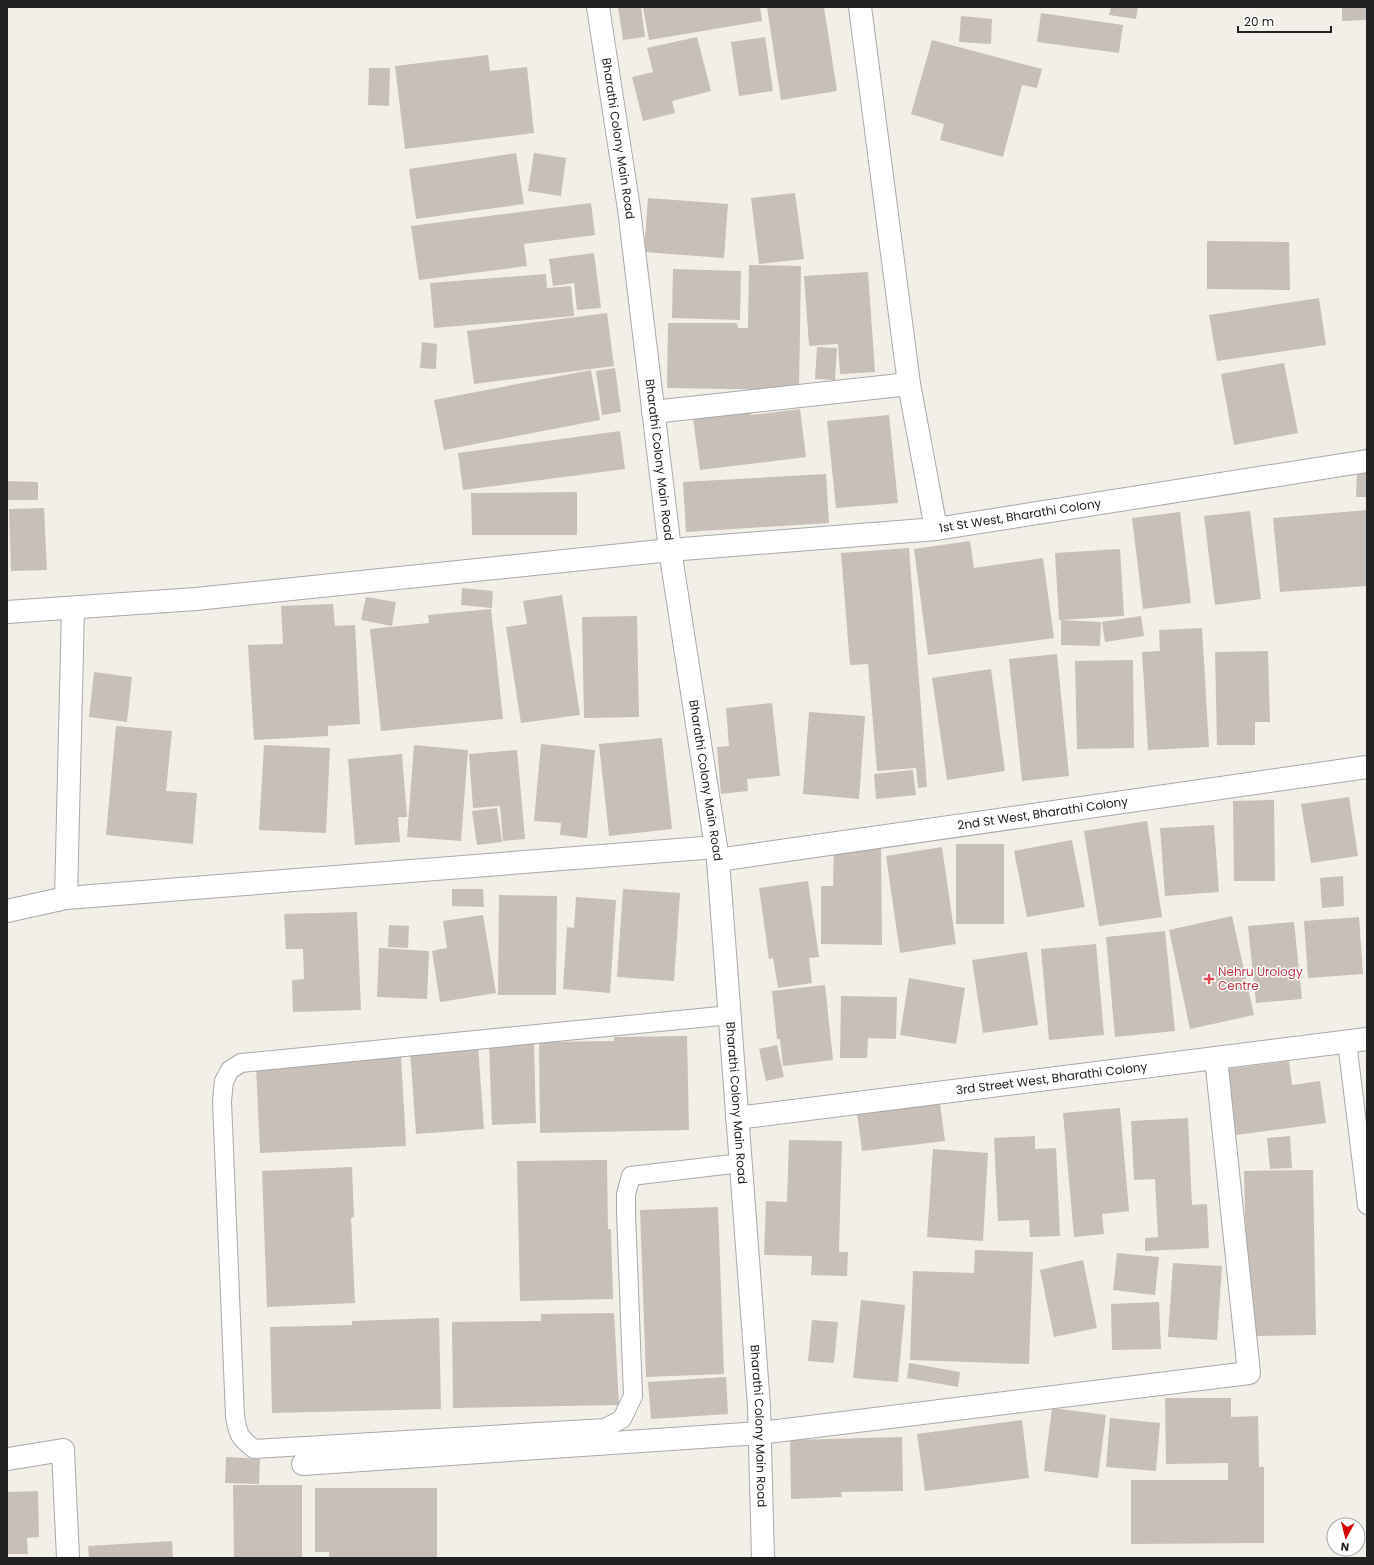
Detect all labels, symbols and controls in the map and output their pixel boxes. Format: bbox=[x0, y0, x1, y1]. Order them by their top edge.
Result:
scale bar bbox=[1238, 8, 1331, 34]
text: 20 m bbox=[1244, 13, 1274, 30]
street label: Bharathi Colony Main Road bbox=[598, 57, 639, 220]
street label: Bharathi Colony Main Road bbox=[641, 378, 678, 542]
street label: 1st St West, Bharathi Colony bbox=[938, 494, 1103, 536]
street label: Bharathi Colony Main Road bbox=[685, 699, 727, 862]
street label: 2nd St West, Bharathi Colony bbox=[956, 792, 1129, 834]
place label: Nehru Urology Centre bbox=[1218, 963, 1303, 994]
marker: Nehru Urology Centre bbox=[1203, 973, 1215, 985]
street label: Bharathi Colony Main Road bbox=[722, 1021, 751, 1185]
street label: 3rd Street West, Bharathi Colony bbox=[955, 1058, 1148, 1098]
street label: Bharathi Colony Main Road bbox=[746, 1344, 771, 1508]
north arrow bbox=[1326, 1517, 1366, 1557]
text: N bbox=[1340, 1538, 1350, 1555]

